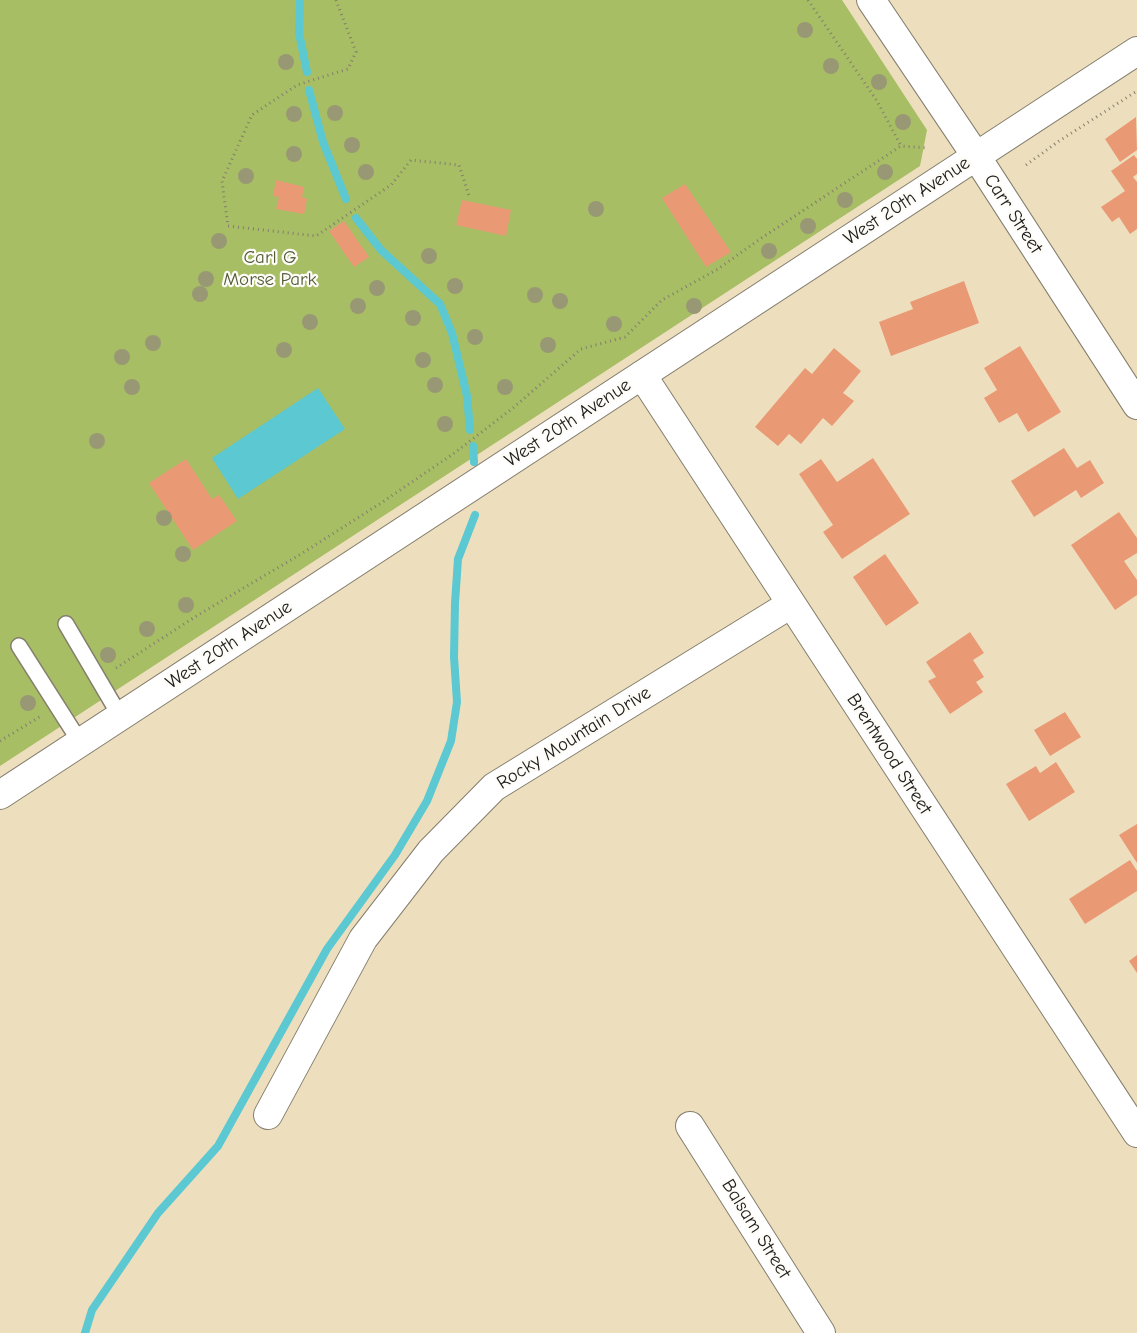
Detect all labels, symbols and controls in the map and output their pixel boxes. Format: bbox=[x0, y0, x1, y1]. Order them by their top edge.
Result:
street label: West 20th Avenue bbox=[840, 152, 974, 250]
street label: Carr Street bbox=[979, 170, 1047, 258]
park label: Carl G Morse Park bbox=[223, 247, 317, 291]
street label: West 20th Avenue bbox=[501, 374, 635, 472]
street label: West 20th Avenue bbox=[162, 596, 296, 694]
street label: Rocky Mountain Drive bbox=[493, 681, 655, 795]
street label: Brentwood Street bbox=[841, 689, 937, 819]
street label: Balsam Street bbox=[716, 1175, 796, 1283]

